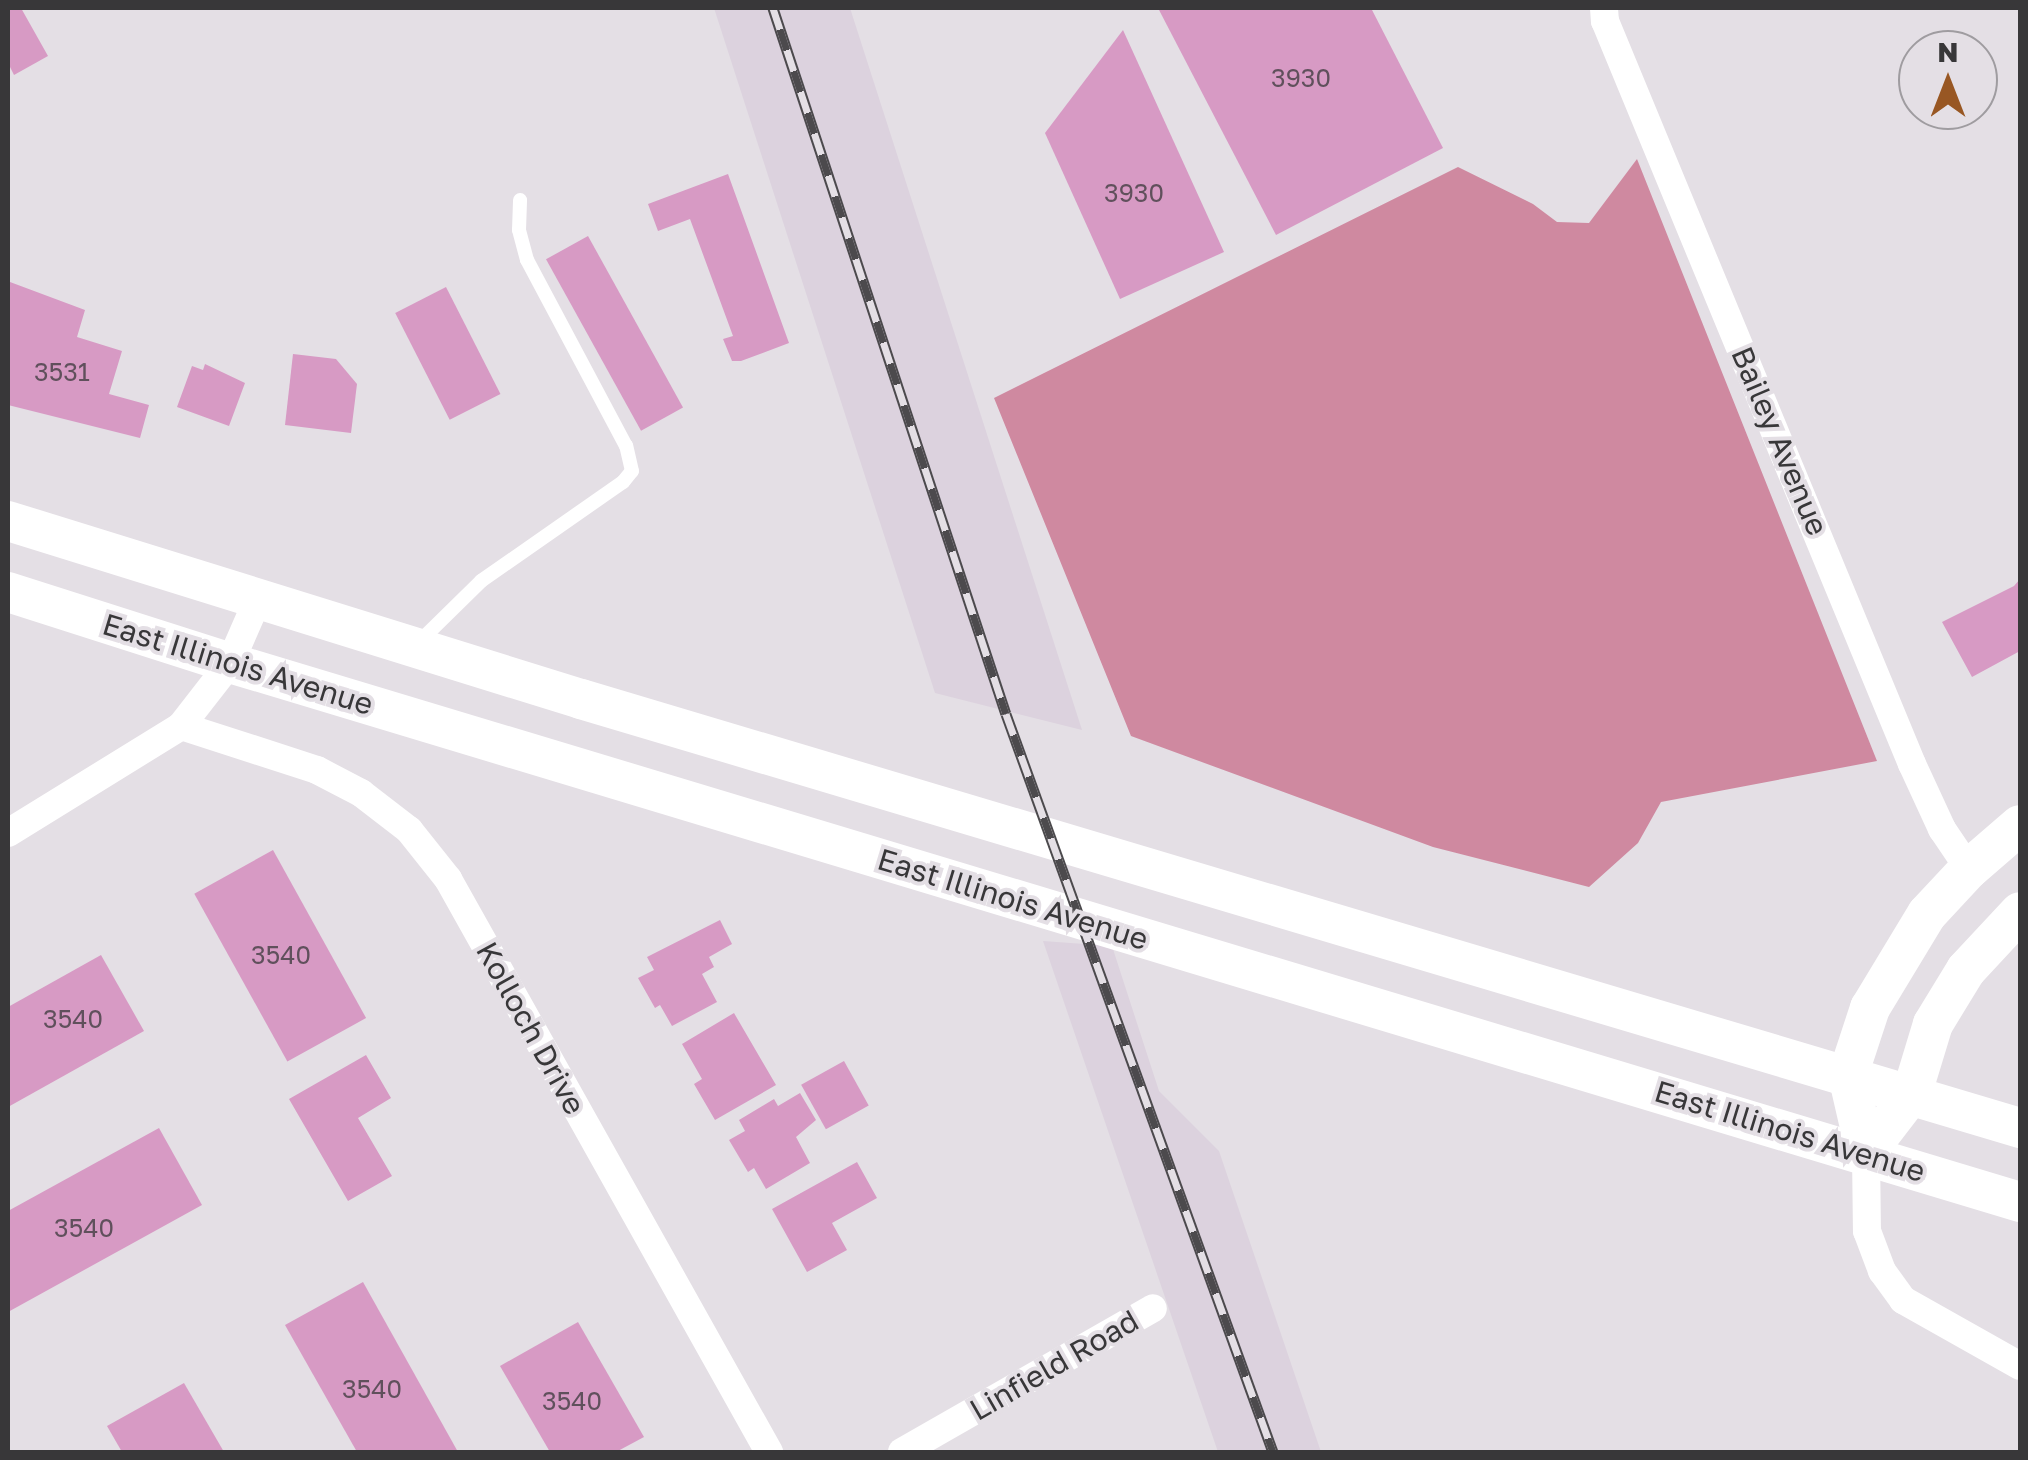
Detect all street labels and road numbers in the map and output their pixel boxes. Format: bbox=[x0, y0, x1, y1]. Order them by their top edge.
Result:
street label: Bailey Avenue bbox=[1724, 341, 1836, 541]
street label: East Illinois Avenue bbox=[98, 606, 378, 722]
street label: East Illinois Avenue bbox=[873, 841, 1153, 957]
street label: Kolloch Drive bbox=[469, 935, 593, 1121]
street label: East Illinois Avenue bbox=[1650, 1073, 1930, 1189]
street label: Linfield Road bbox=[963, 1302, 1145, 1428]

